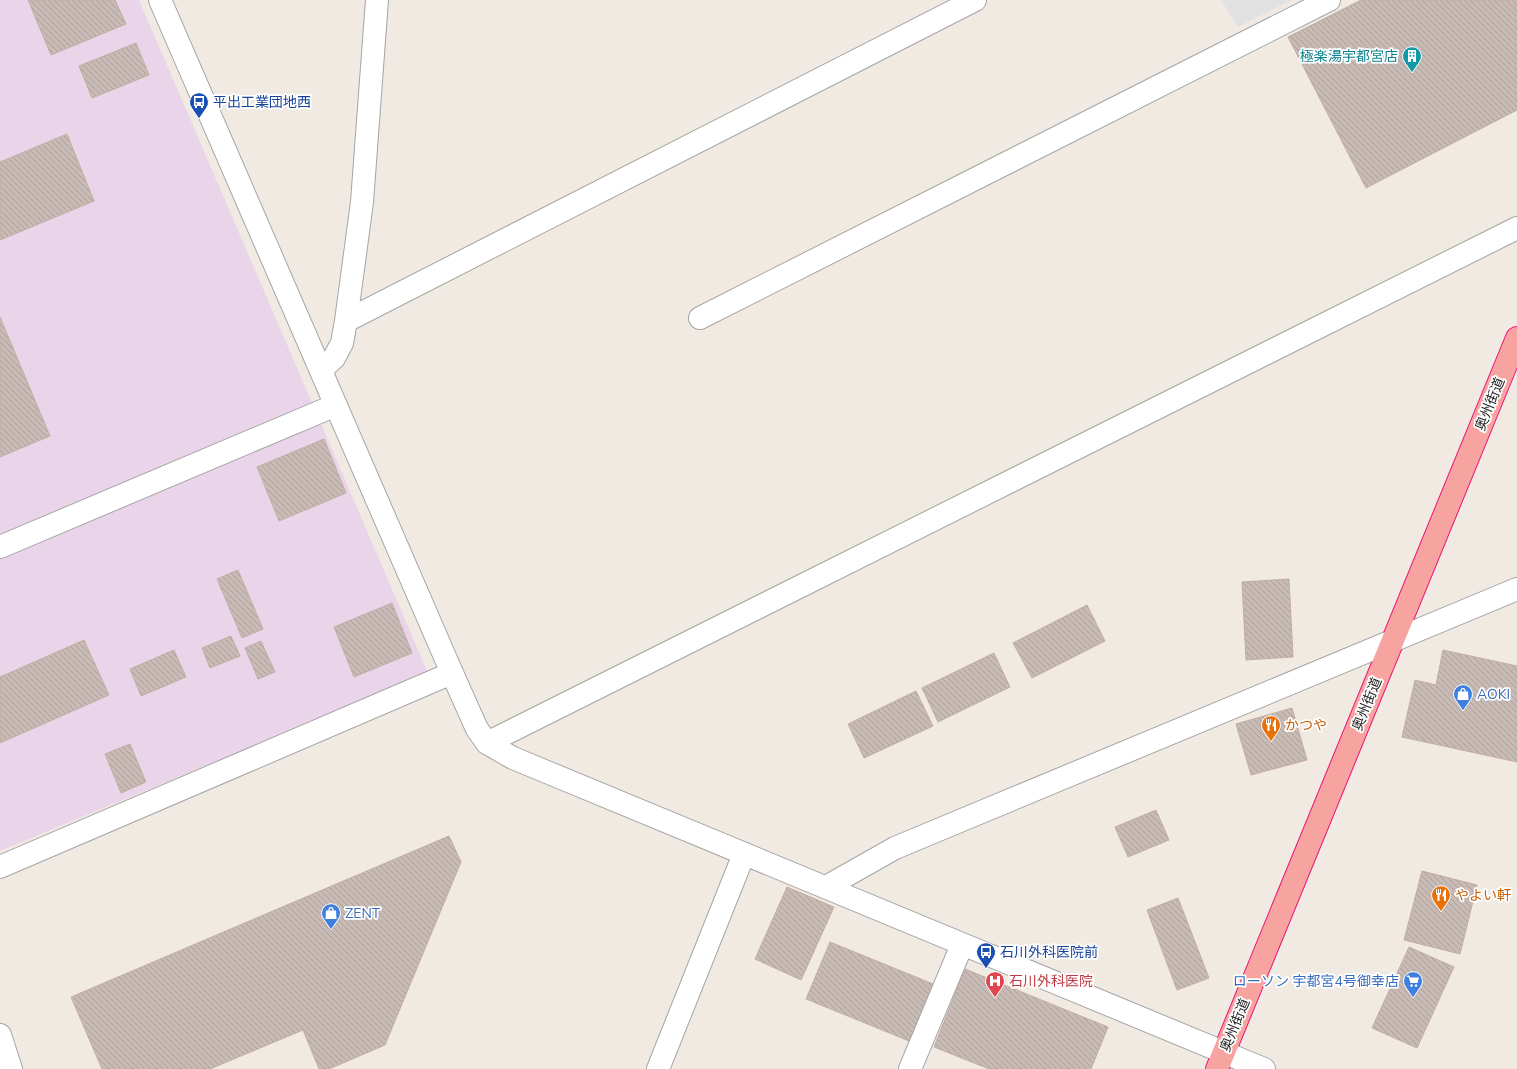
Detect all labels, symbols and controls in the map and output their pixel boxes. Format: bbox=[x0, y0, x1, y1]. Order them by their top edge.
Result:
building icon: 極楽湯宇都宮店 bbox=[1401, 45, 1423, 73]
place label: 極楽湯宇都宮店 bbox=[1300, 47, 1398, 66]
bus stop icon: 平出工業団地西 bbox=[188, 91, 210, 119]
place label: 平出工業団地西 bbox=[213, 93, 311, 112]
street label: 奥州街道 bbox=[1471, 374, 1509, 434]
street label: 奥州街道 bbox=[1348, 674, 1386, 734]
shop icon: AOKI bbox=[1452, 683, 1474, 711]
place label: AOKI bbox=[1477, 685, 1510, 704]
restaurant icon: かつや bbox=[1260, 714, 1282, 742]
place label: かつや bbox=[1285, 716, 1327, 735]
restaurant icon: やよい軒 bbox=[1430, 884, 1452, 912]
place label: やよい軒 bbox=[1455, 886, 1511, 905]
shop icon: ZENT bbox=[320, 902, 342, 930]
place label: ZENT bbox=[345, 904, 381, 923]
bus stop icon: 石川外科医院前 bbox=[975, 941, 997, 969]
place label: 石川外科医院前 bbox=[1000, 943, 1098, 962]
hospital icon: 石川外科医院 bbox=[984, 970, 1006, 998]
supermarket icon: ローソン 宇都宮4号御幸店 bbox=[1402, 970, 1424, 998]
place label: 石川外科医院 bbox=[1009, 972, 1093, 991]
place label: ローソン 宇都宮4号御幸店 bbox=[1233, 972, 1399, 991]
street label: 奥州街道 bbox=[1216, 995, 1254, 1055]

